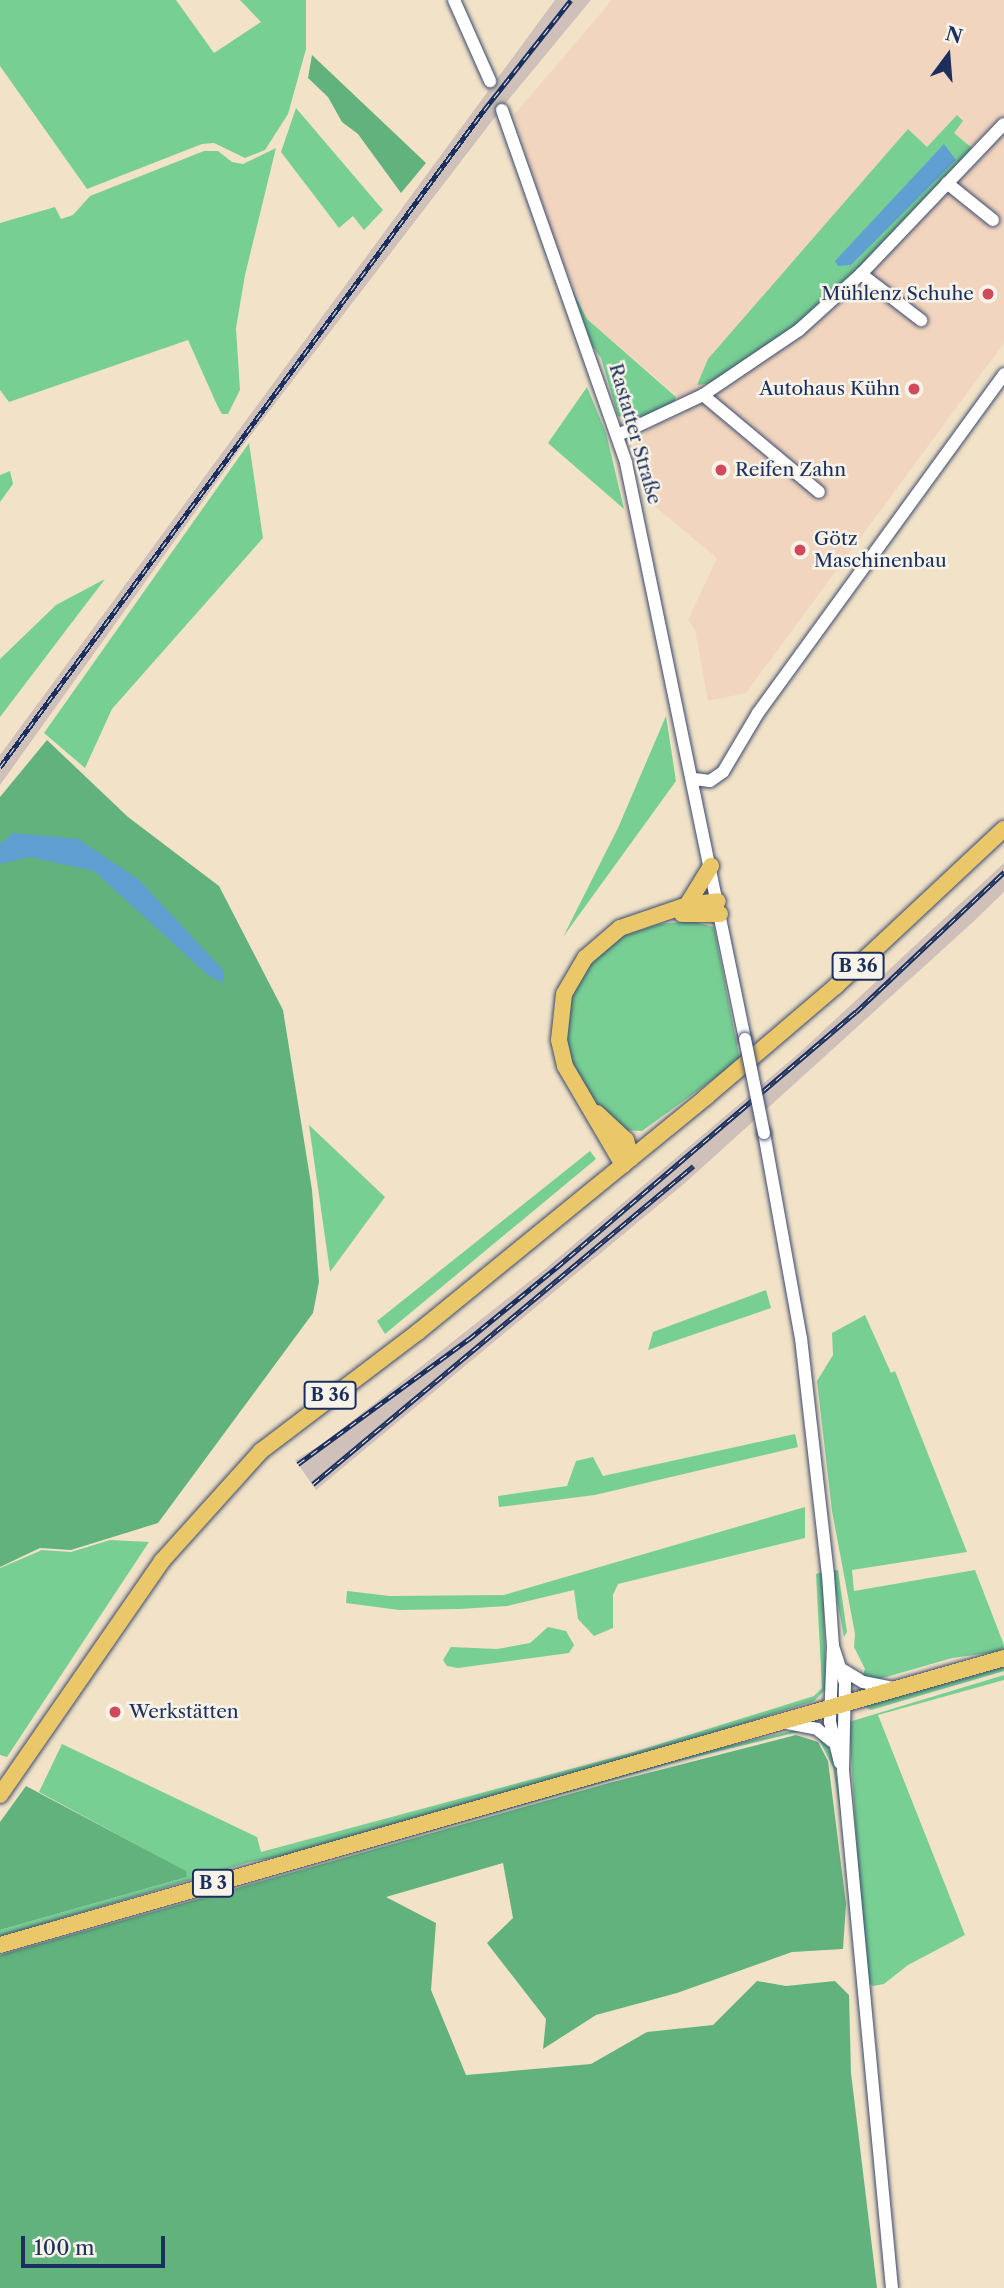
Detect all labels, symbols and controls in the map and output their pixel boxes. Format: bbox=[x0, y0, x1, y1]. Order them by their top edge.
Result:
north arrow bbox=[913, 21, 983, 91]
text: N bbox=[943, 22, 965, 49]
place label: Mühlenz Schuhe bbox=[821, 283, 974, 305]
marker: Mühlenz Schuhe bbox=[980, 286, 996, 302]
street label: Rastatter Straße bbox=[604, 361, 666, 507]
place label: Autohaus Kühn bbox=[759, 378, 900, 400]
marker: Autohaus Kühn bbox=[906, 381, 922, 397]
place label: Reifen Zahn bbox=[735, 459, 846, 481]
marker: Reifen Zahn bbox=[713, 462, 729, 478]
place label: Götz Maschinenbau bbox=[814, 528, 947, 572]
marker: Götz Maschinenbau bbox=[792, 542, 808, 558]
road number: B 36 bbox=[830, 951, 886, 981]
road number: B 36 bbox=[302, 1380, 358, 1410]
place label: Werkstätten bbox=[129, 1701, 239, 1723]
marker: Werkstätten bbox=[107, 1704, 123, 1720]
road number: B 3 bbox=[190, 1868, 236, 1898]
scale bar bbox=[24, 2222, 168, 2266]
text: 100 m bbox=[34, 2235, 95, 2260]

